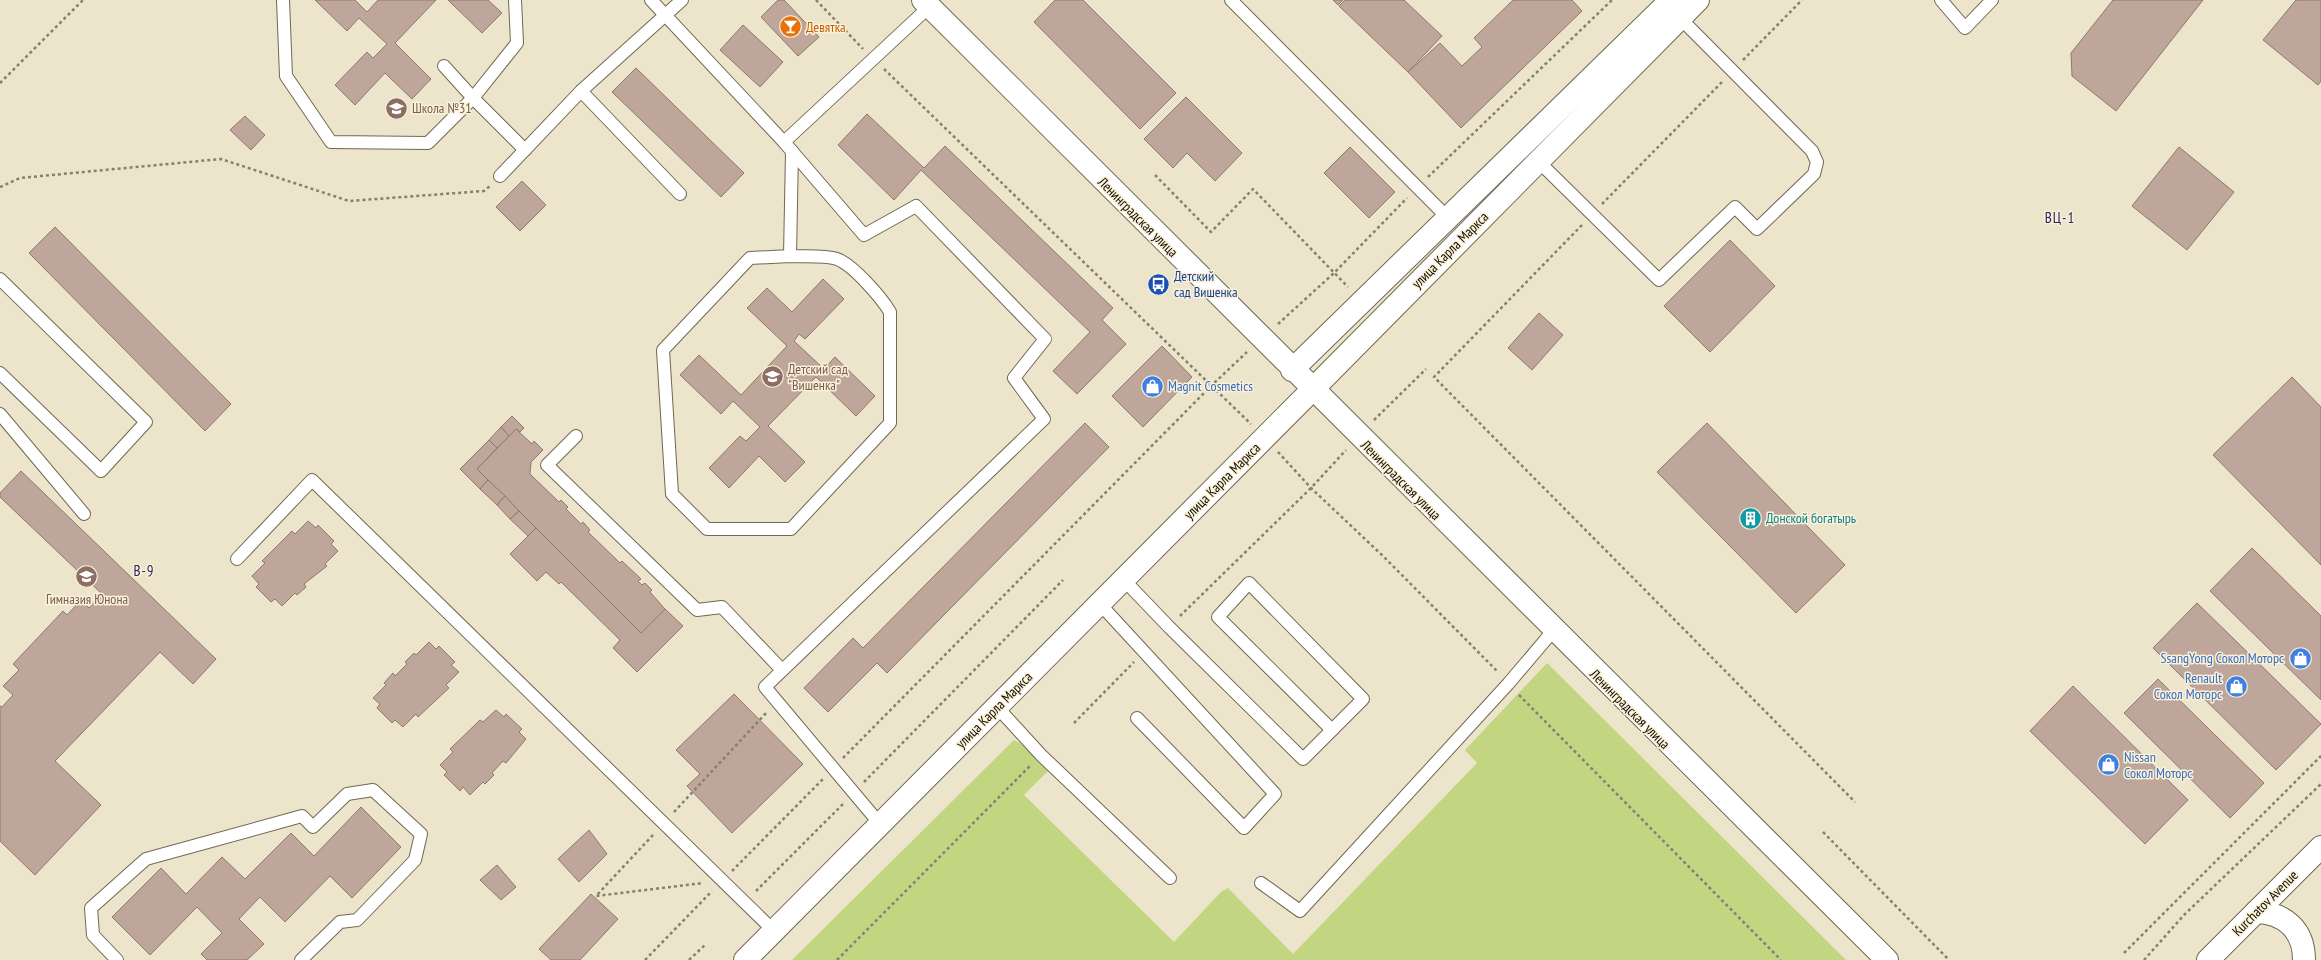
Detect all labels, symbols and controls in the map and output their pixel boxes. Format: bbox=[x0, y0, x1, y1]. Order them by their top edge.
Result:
bar icon: Девятка bbox=[777, 14, 803, 40]
place label: Девятка bbox=[806, 18, 846, 36]
school or university icon: Школа №31 bbox=[384, 95, 410, 121]
place label: Школа №31 bbox=[412, 99, 472, 117]
street label: Ленинградская улица bbox=[1093, 172, 1182, 261]
street label: улица Карла Маркса bbox=[1408, 208, 1492, 292]
district label: ВЦ-1 bbox=[2045, 208, 2075, 227]
place label: Детский сад Вишенка bbox=[1174, 267, 1238, 301]
bus stop icon: Детский сад Вишенка bbox=[1146, 271, 1172, 297]
place label: Детский сад "Вишенка" bbox=[788, 360, 848, 394]
school or university icon: Детский сад "Вишенка" bbox=[760, 364, 786, 390]
shop icon: Magnit Cosmetics bbox=[1139, 373, 1165, 399]
place label: Magnit Cosmetics bbox=[1168, 377, 1253, 395]
street label: Ленинградская улица bbox=[1356, 435, 1445, 524]
street label: улица Карла Маркса bbox=[1180, 439, 1264, 523]
building icon: Донской богатырь bbox=[1738, 505, 1764, 531]
place label: Донской богатырь bbox=[1766, 509, 1856, 527]
district label: В-9 bbox=[133, 561, 155, 580]
school or university icon: Гимназия Юнона bbox=[74, 564, 100, 590]
place label: Гимназия Юнона bbox=[46, 590, 128, 608]
shop icon: SsangYong Сокол Моторс bbox=[2287, 645, 2313, 671]
place label: SsangYong Сокол Моторс bbox=[2161, 649, 2284, 667]
street label: Ленинградская улица bbox=[1585, 664, 1674, 753]
street label: улица Карла Маркса bbox=[952, 668, 1036, 752]
place label: Renault Сокол Моторс bbox=[2154, 669, 2222, 703]
shop icon: Renault Сокол Моторс bbox=[2224, 673, 2250, 699]
place label: Nissan Сокол Моторс bbox=[2124, 748, 2192, 782]
shop icon: Nissan Сокол Моторс bbox=[2096, 752, 2122, 778]
street label: Kurchatov Avenue bbox=[2228, 866, 2302, 940]

